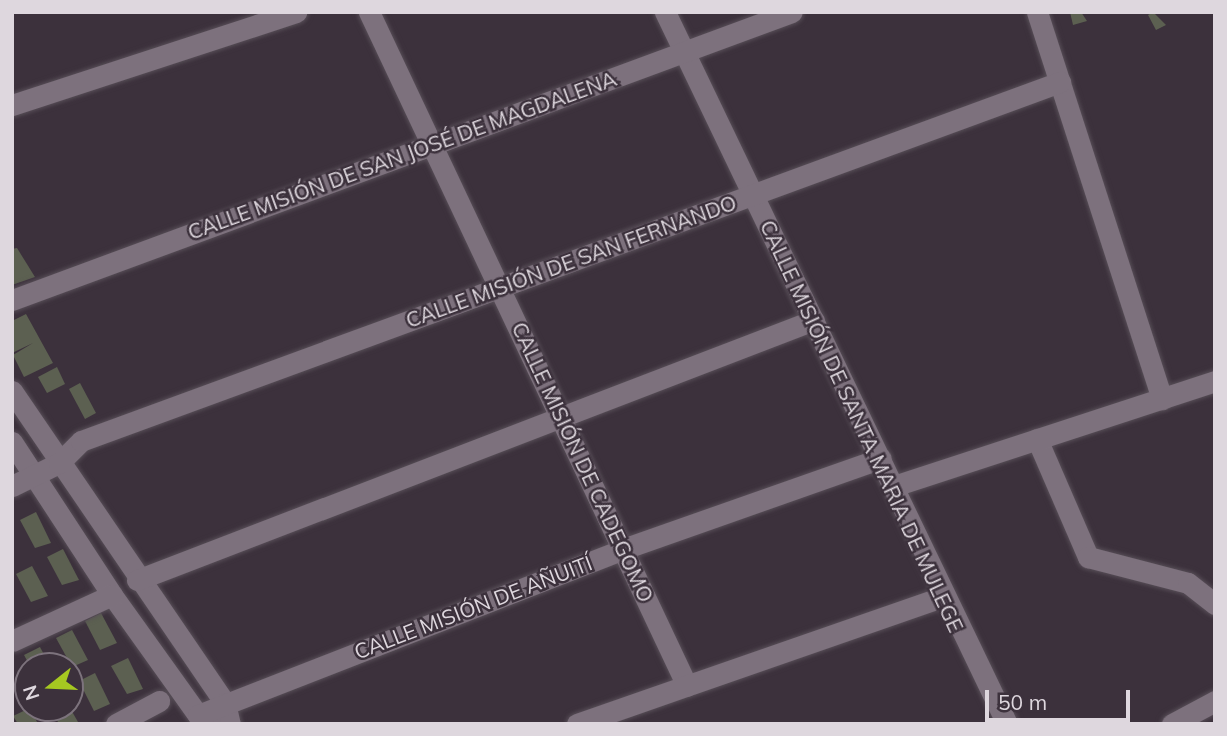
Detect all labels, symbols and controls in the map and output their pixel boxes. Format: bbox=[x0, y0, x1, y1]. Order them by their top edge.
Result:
street label: CALLE MISIÓN DE SAN JOSÉ DE MAGDALENA bbox=[184, 65, 620, 245]
street label: CALLE MISIÓN DE SAN FERNANDO bbox=[402, 189, 740, 333]
street label: CALLE MISIÓN DE SANTA MARIA DE MULEGE bbox=[755, 216, 969, 636]
street label: CALLE MISIÓN DE CADEGOMO bbox=[507, 318, 659, 606]
street label: CALLE MISIÓN DE AÑUITÍ bbox=[350, 550, 596, 664]
north arrow bbox=[14, 652, 84, 722]
scale bar bbox=[989, 676, 1134, 720]
text: N bbox=[17, 682, 45, 703]
text: 50 m bbox=[998, 689, 1047, 715]

